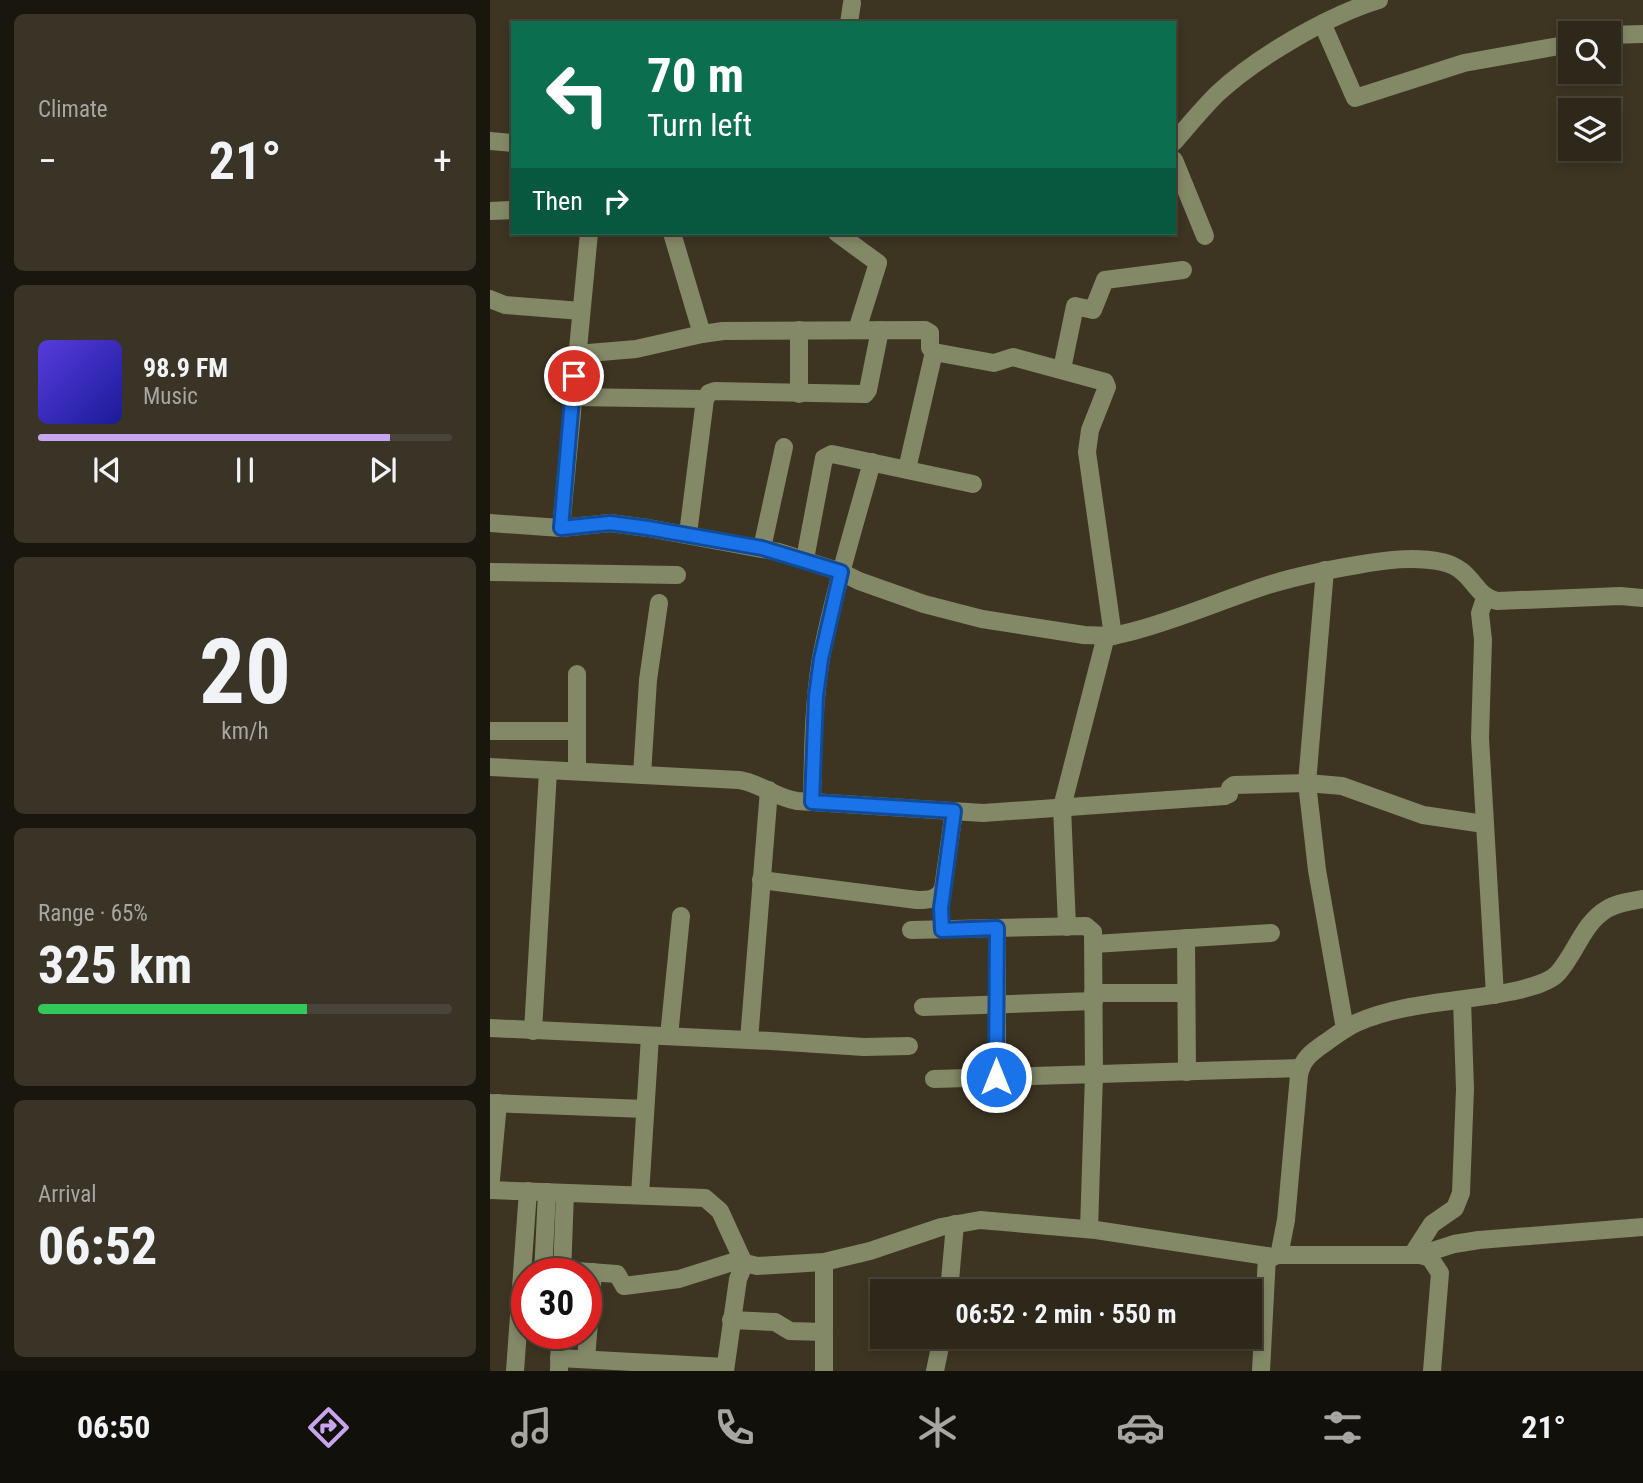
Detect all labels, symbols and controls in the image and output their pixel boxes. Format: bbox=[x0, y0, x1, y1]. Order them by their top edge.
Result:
map controls bbox=[1558, 21, 1621, 161]
button: search bbox=[1558, 21, 1621, 84]
text: 70 m bbox=[647, 47, 744, 104]
icon: left bbox=[532, 49, 623, 140]
text: Climate bbox=[38, 96, 108, 123]
button: layers bbox=[1558, 98, 1621, 161]
text: Turn left bbox=[647, 106, 752, 144]
text: 21° bbox=[209, 131, 281, 192]
text: − bbox=[38, 139, 57, 183]
text: + bbox=[433, 139, 452, 183]
icon: right bbox=[597, 182, 635, 220]
text: Then bbox=[532, 186, 583, 216]
pin bbox=[544, 346, 604, 406]
text: 98.9 FM bbox=[143, 353, 228, 383]
icon: arrive bbox=[555, 357, 593, 395]
text: Music bbox=[143, 383, 198, 410]
icon: previous bbox=[88, 451, 126, 489]
icon: pause bbox=[226, 451, 264, 489]
icon: next bbox=[364, 451, 402, 489]
text: 20 bbox=[199, 619, 291, 725]
text: km/h bbox=[221, 718, 269, 745]
text: Range · 65% bbox=[38, 900, 148, 927]
text: 325 km bbox=[38, 935, 192, 996]
position arrow bbox=[959, 1040, 1033, 1114]
text: Arrival bbox=[38, 1181, 97, 1208]
text: 06:52 bbox=[38, 1216, 157, 1277]
speed limit sign: 30 bbox=[511, 1258, 602, 1349]
text: 06:52 · 2 min · 550 m bbox=[956, 1299, 1176, 1329]
icon: directions bbox=[304, 1403, 353, 1452]
icon: music bbox=[507, 1403, 556, 1452]
icon: phone bbox=[710, 1403, 759, 1452]
icon: climate bbox=[913, 1403, 962, 1452]
icon: car bbox=[1116, 1403, 1165, 1452]
icon: filters bbox=[1318, 1403, 1367, 1452]
text: 06:50 bbox=[77, 1408, 150, 1446]
text: 21° bbox=[1521, 1408, 1566, 1446]

